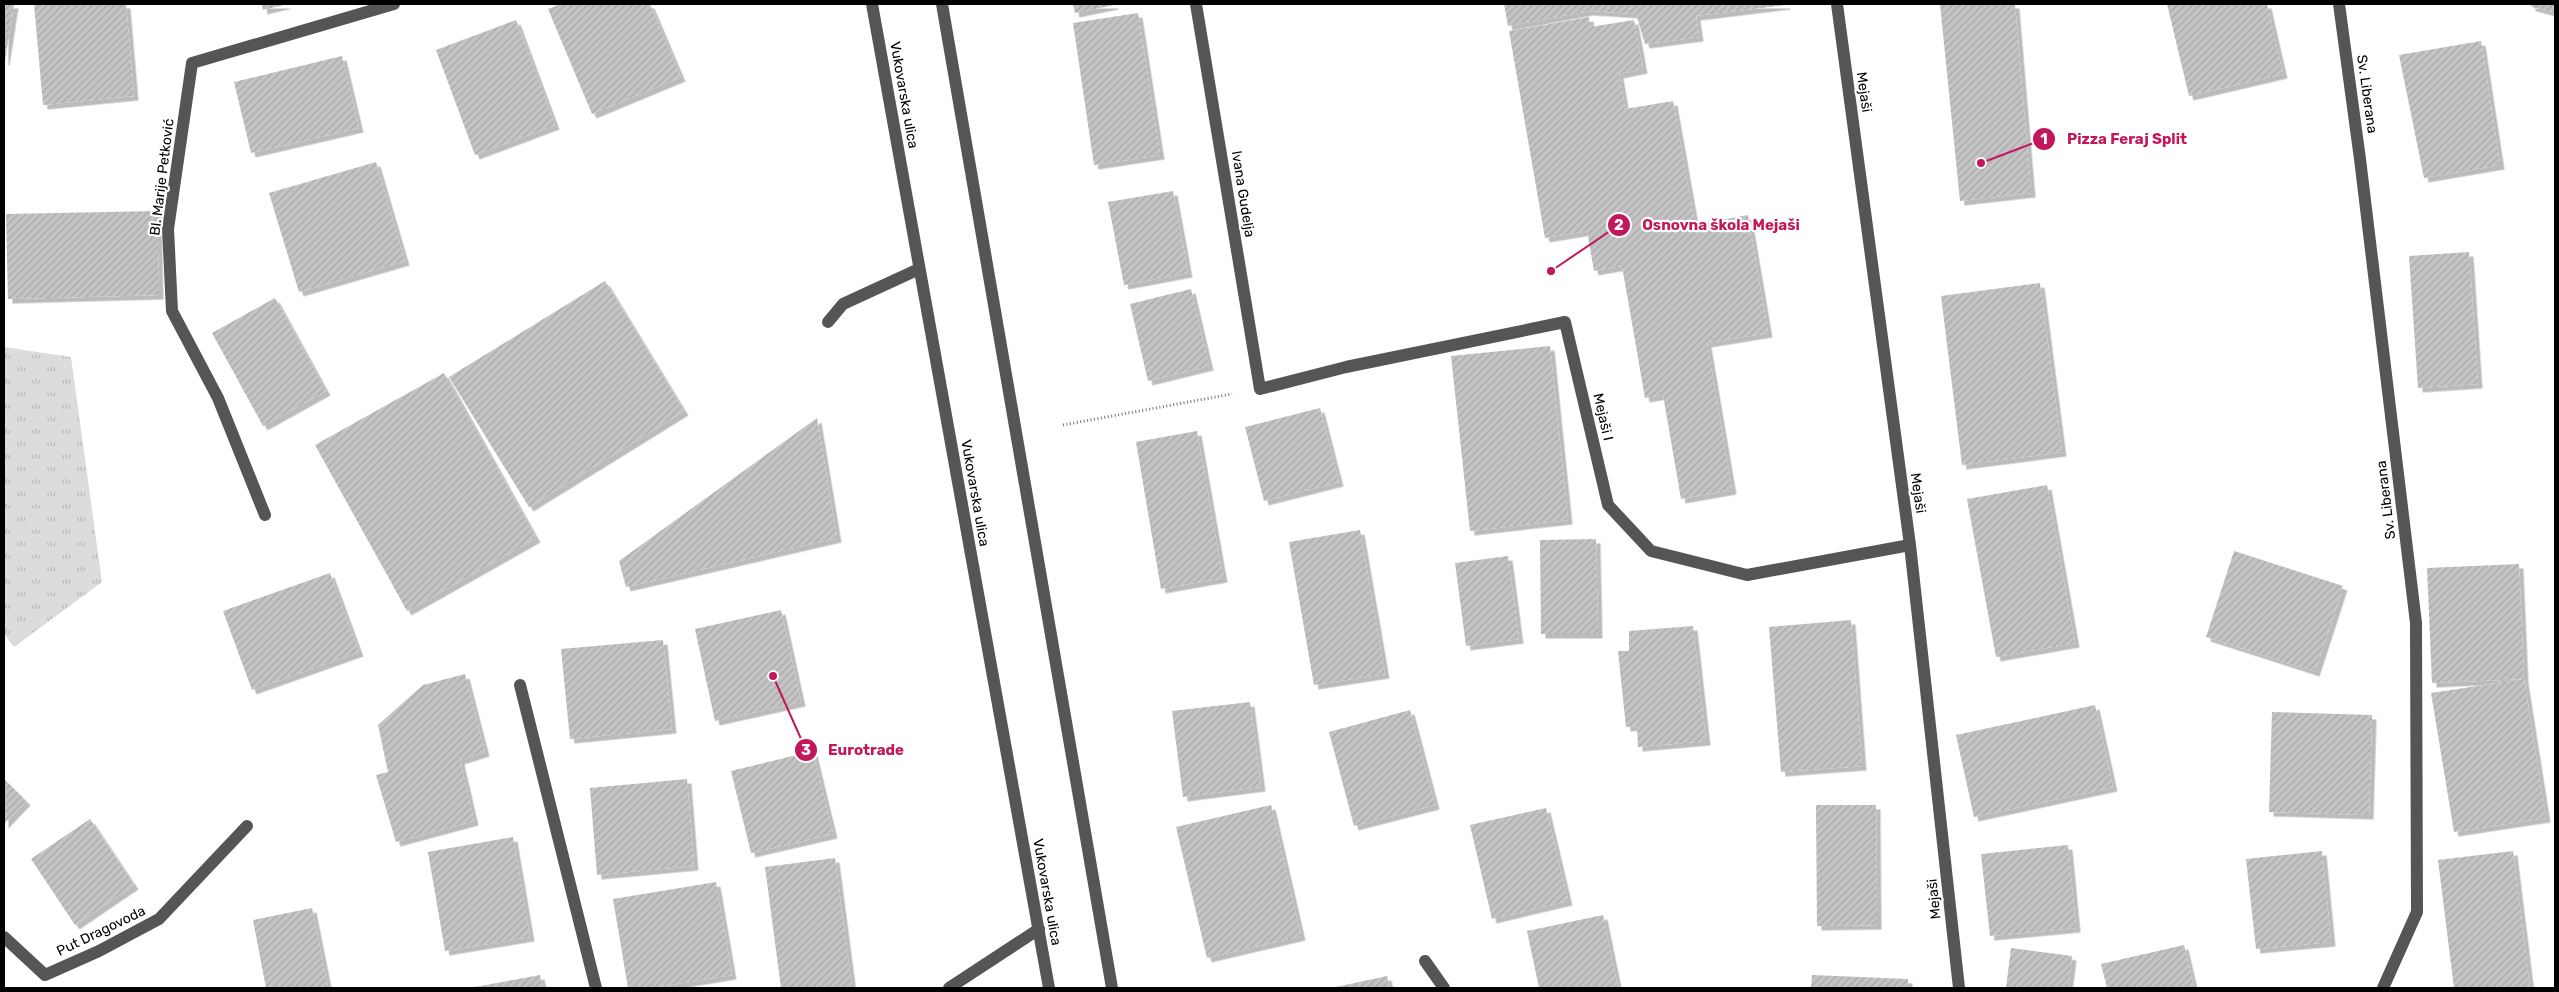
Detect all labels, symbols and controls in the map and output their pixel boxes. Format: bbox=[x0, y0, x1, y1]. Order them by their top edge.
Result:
street label: Vukovarska ulica bbox=[886, 40, 922, 150]
street label: Sv. Liberana bbox=[2353, 54, 2381, 134]
street label: Mejaši bbox=[1853, 71, 1875, 113]
street label: Bl. Marije Petković bbox=[146, 117, 178, 236]
callout: Pizza Feraj Split bbox=[2032, 124, 2197, 154]
text: 1 bbox=[2040, 130, 2048, 148]
text: Pizza Feraj Split bbox=[2067, 130, 2187, 148]
street label: Ivana Gudelja bbox=[1228, 149, 1258, 239]
callout: Osnovna škola Mejaši bbox=[1607, 210, 1809, 240]
text: 2 bbox=[1614, 216, 1624, 234]
text: Osnovna škola Mejaši bbox=[1642, 216, 1800, 234]
street label: Mejaši I bbox=[1589, 392, 1617, 442]
street label: Vukovarska ulica bbox=[957, 438, 993, 548]
street label: Sv. Liberana bbox=[2373, 460, 2399, 540]
street label: Mejaši bbox=[1907, 472, 1929, 514]
callout: Eurotrade bbox=[793, 735, 914, 765]
text: 3 bbox=[801, 741, 811, 759]
text: Eurotrade bbox=[828, 741, 904, 759]
street label: Vukovarska ulica bbox=[1029, 837, 1065, 947]
street label: Mejaši bbox=[1923, 878, 1945, 920]
street label: Put Dragovoda bbox=[54, 902, 148, 960]

